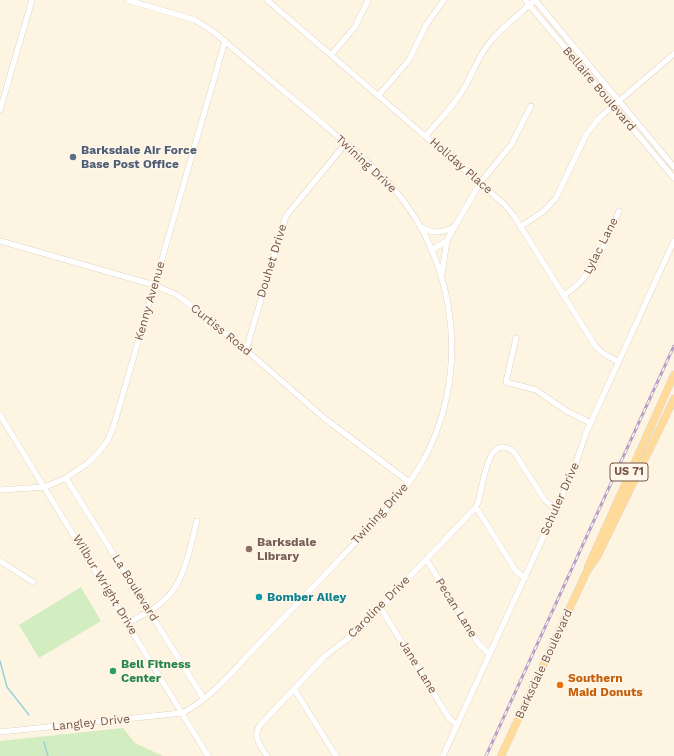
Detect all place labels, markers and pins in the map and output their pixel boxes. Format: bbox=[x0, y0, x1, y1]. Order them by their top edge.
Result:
place label: Barksdale Air Force Base Post Office bbox=[81, 143, 197, 171]
marker: Barksdale Air Force Base Post Office bbox=[68, 152, 78, 162]
place label: Barksdale Library bbox=[257, 535, 316, 563]
marker: Barksdale Library bbox=[244, 544, 254, 554]
place label: Bomber Alley bbox=[267, 590, 346, 604]
marker: Bomber Alley bbox=[254, 592, 264, 602]
place label: Bell Fitness Center bbox=[121, 657, 191, 685]
marker: Bell Fitness Center bbox=[108, 666, 118, 676]
place label: Southern Maid Donuts bbox=[568, 671, 643, 699]
marker: Southern Maid Donuts bbox=[555, 680, 565, 690]

